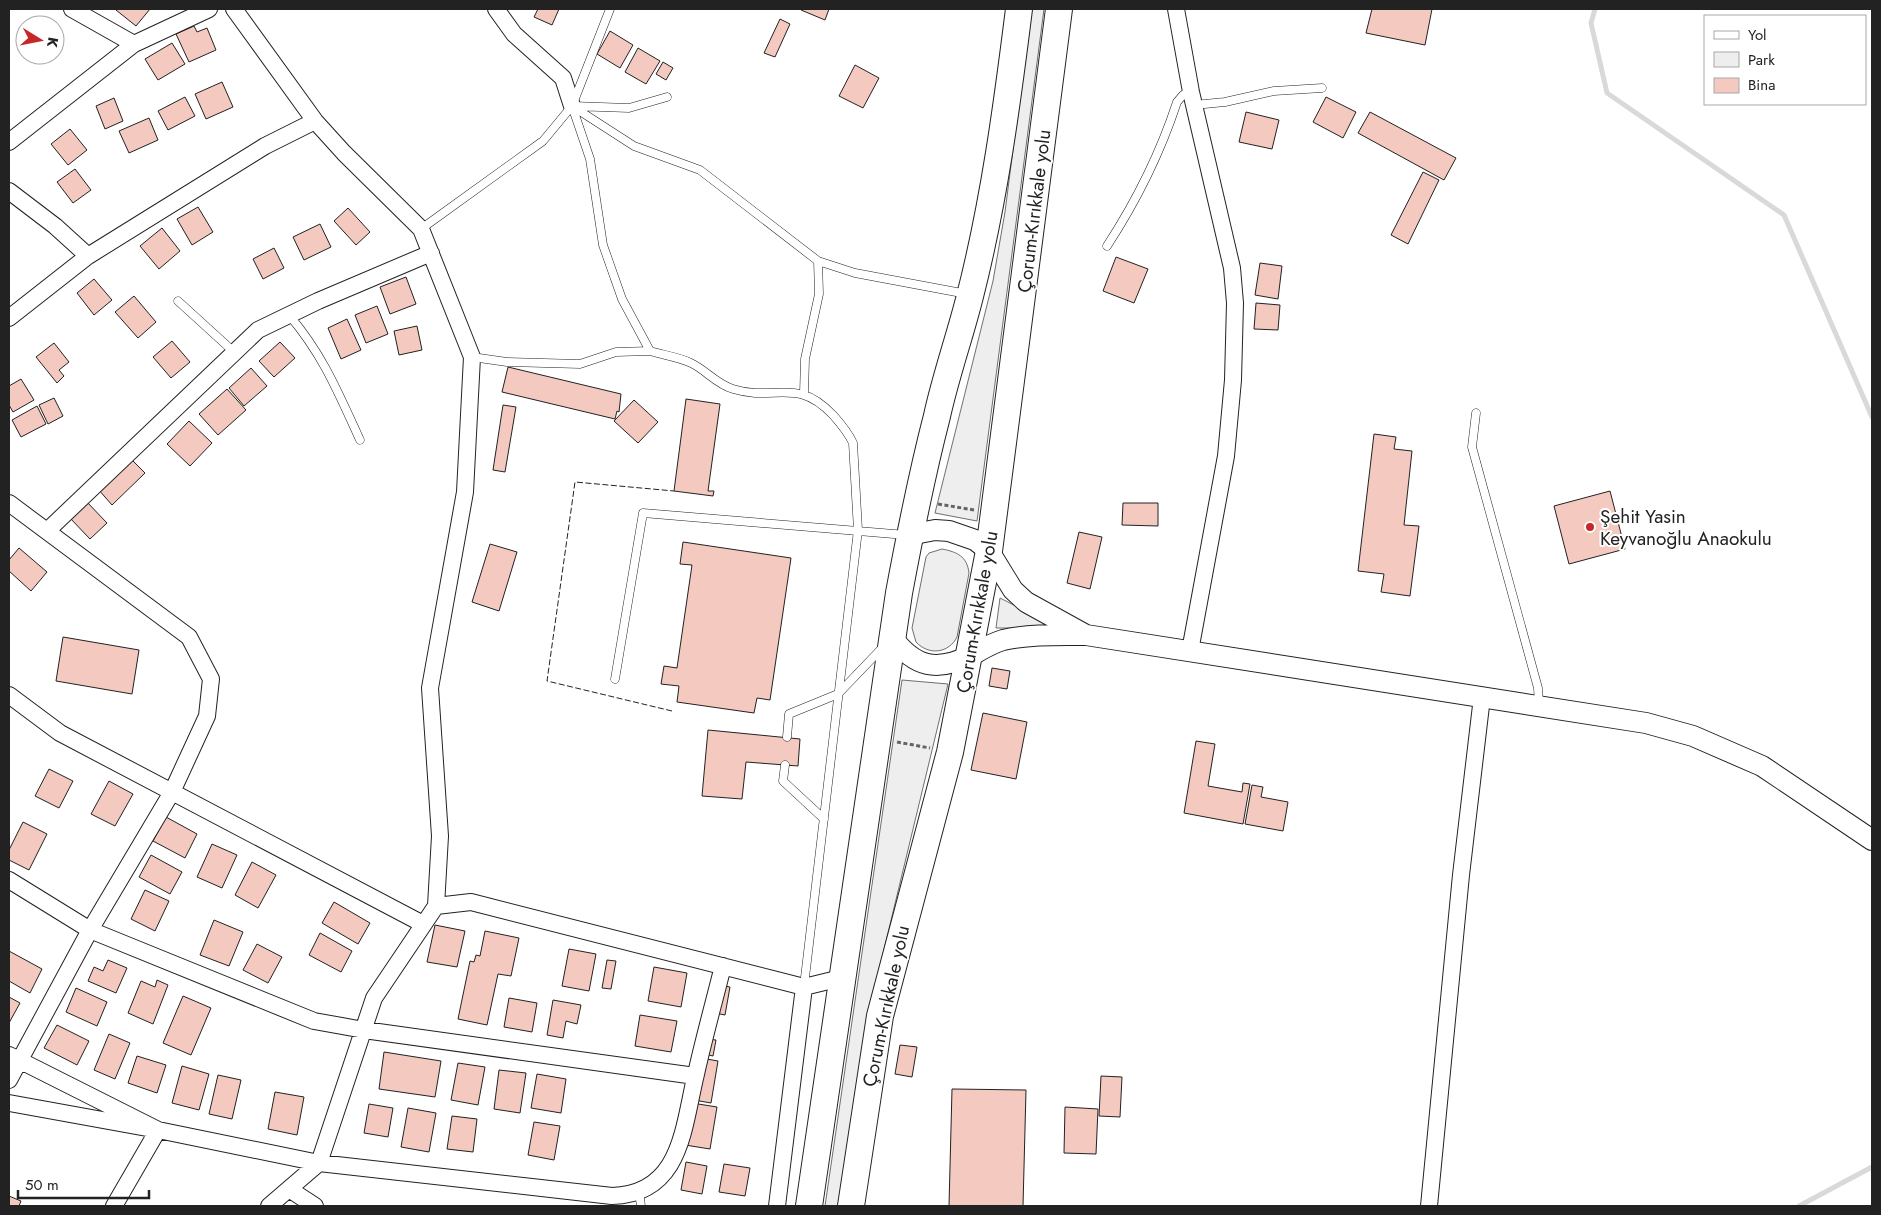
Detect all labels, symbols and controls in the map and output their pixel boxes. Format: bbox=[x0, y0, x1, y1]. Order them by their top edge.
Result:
north arrow bbox=[15, 15, 65, 65]
legend bbox=[1704, 15, 1866, 105]
text: Yol bbox=[1748, 24, 1767, 46]
text: K bbox=[42, 36, 64, 49]
text: Park bbox=[1748, 49, 1775, 71]
text: Bina bbox=[1748, 74, 1775, 96]
street label: Çorum-Kırıkkale yolu bbox=[1011, 128, 1057, 294]
place label: Şehit Yasin Keyvanoğlu Anaokulu bbox=[1600, 503, 1772, 552]
marker: Şehit Yasin Keyvanoğlu Anaokulu bbox=[1584, 521, 1596, 533]
street label: Çorum-Kırıkkale yolu bbox=[949, 529, 1005, 695]
street label: Çorum-Kırıkkale yolu bbox=[856, 923, 916, 1089]
scale bar bbox=[18, 1168, 149, 1200]
text: 50 m bbox=[25, 1174, 59, 1196]

